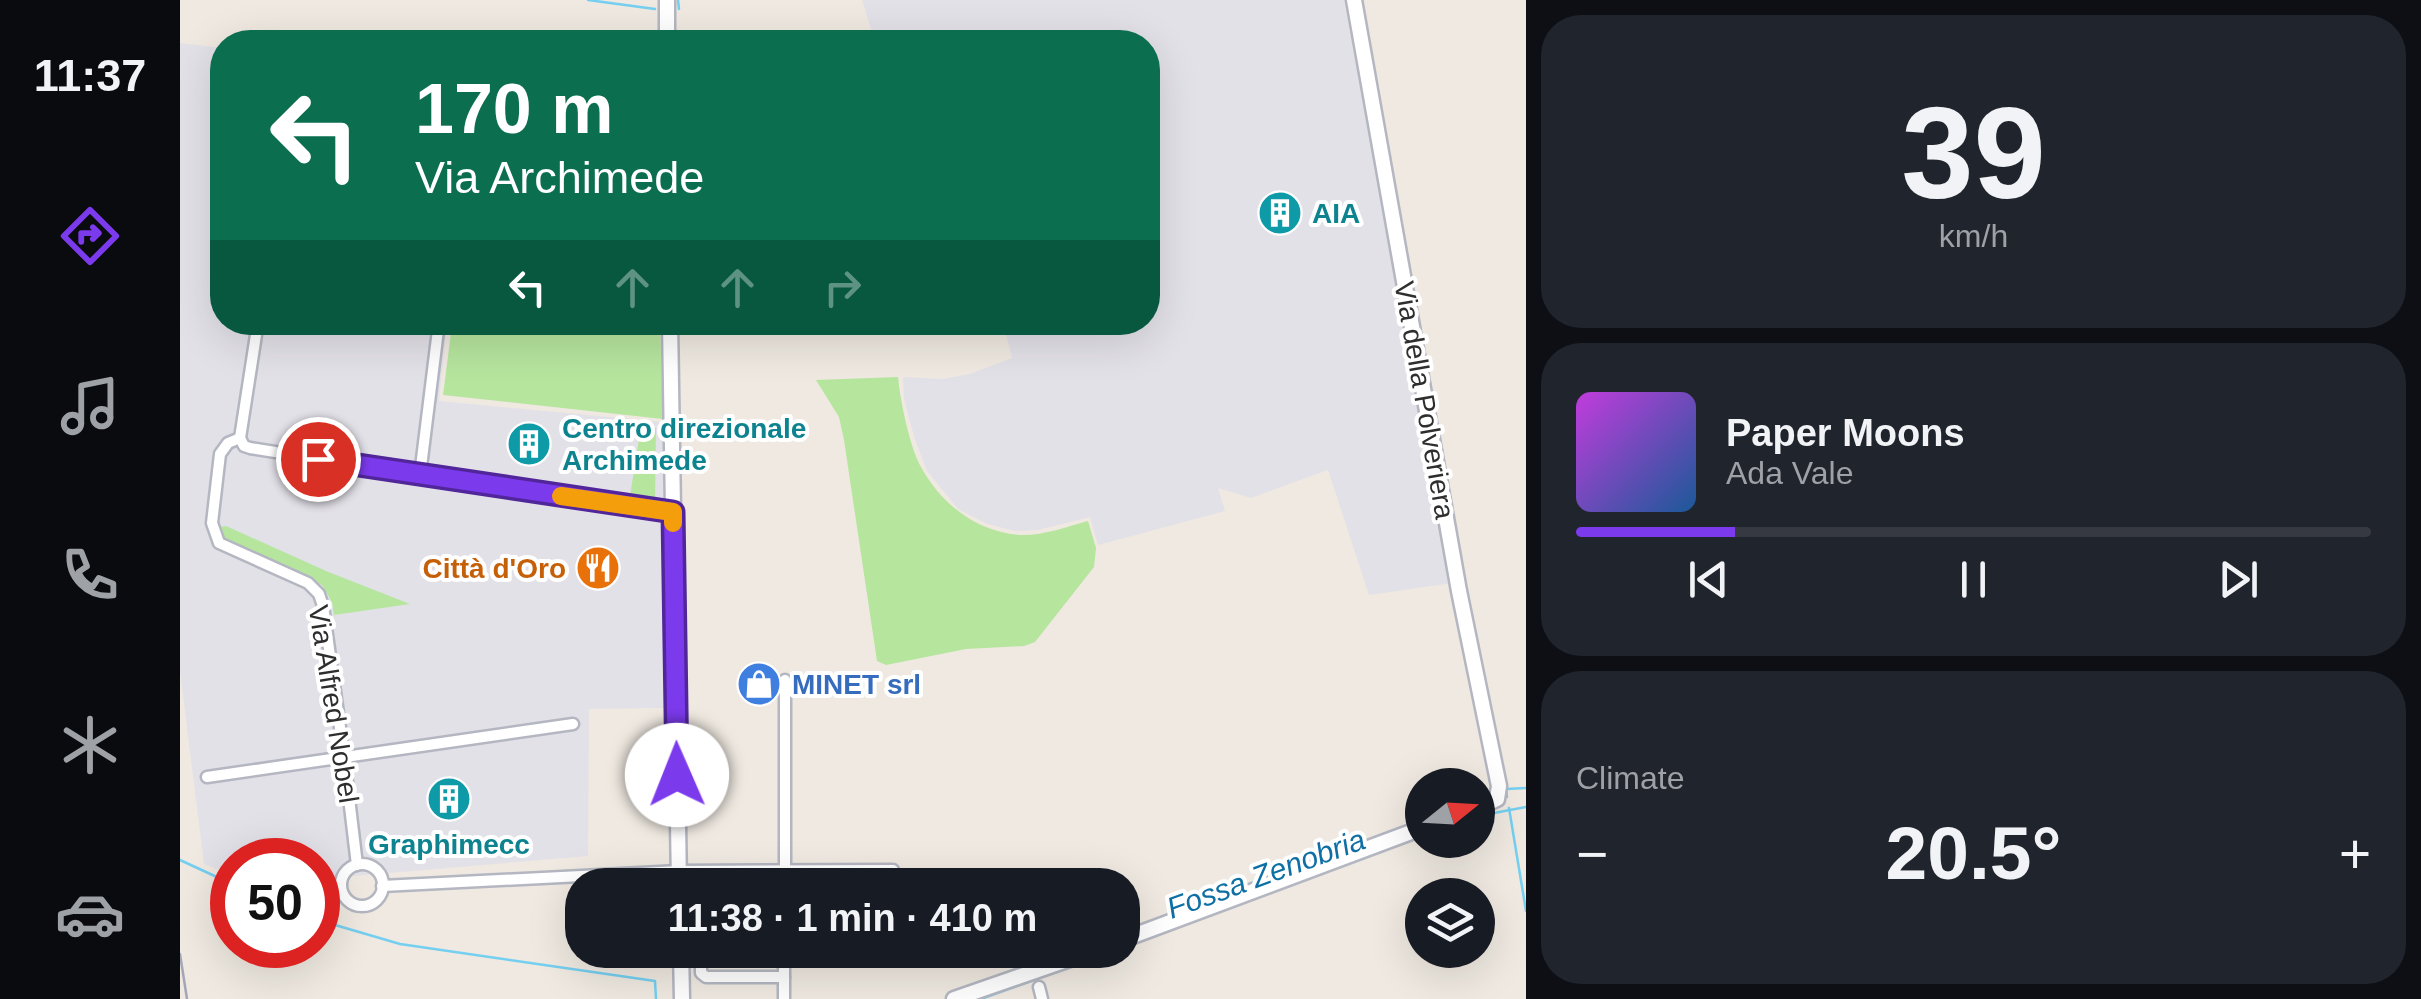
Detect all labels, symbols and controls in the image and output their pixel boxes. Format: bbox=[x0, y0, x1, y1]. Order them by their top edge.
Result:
text: 11:37 bbox=[34, 50, 146, 101]
icon: left bbox=[250, 70, 380, 200]
text: 170 m bbox=[415, 70, 613, 148]
text: 39 bbox=[1901, 80, 2046, 226]
text: Via Archimede bbox=[415, 152, 704, 203]
building icon: AIA bbox=[1257, 190, 1303, 236]
place label: AIA bbox=[1312, 198, 1360, 229]
icon: directions bbox=[55, 201, 125, 271]
text: km/h bbox=[1939, 218, 2008, 254]
icon: left bbox=[500, 260, 555, 315]
icon: ahead bbox=[605, 260, 660, 315]
icon: ahead bbox=[710, 260, 765, 315]
icon: right bbox=[815, 260, 870, 315]
street label: Via della Polveriera bbox=[1388, 279, 1461, 522]
icon: music bbox=[55, 371, 125, 441]
text: Paper Moons bbox=[1726, 412, 1965, 454]
place label: Centro direzionale Archimede bbox=[562, 413, 806, 476]
pin bbox=[276, 417, 361, 502]
building icon: Centro direzionale Archimede bbox=[506, 421, 552, 467]
icon: arrive bbox=[291, 432, 346, 487]
text: Ada Vale bbox=[1726, 455, 1854, 491]
icon: phone bbox=[55, 540, 125, 610]
restaurant icon: Città d'Oro bbox=[575, 545, 621, 591]
icon: previous bbox=[1681, 552, 1736, 607]
icon: pause bbox=[1946, 552, 2001, 607]
icon: next bbox=[2211, 552, 2266, 607]
place label: Città d'Oro bbox=[422, 553, 566, 584]
street label: Via Alfred Nobel bbox=[303, 603, 364, 805]
shop icon: MINET srl bbox=[736, 661, 782, 707]
place label: MINET srl bbox=[792, 669, 921, 700]
icon: climate bbox=[55, 710, 125, 780]
position arrow bbox=[625, 723, 729, 827]
text: Climate bbox=[1576, 760, 1684, 796]
north arrow bbox=[1405, 768, 1495, 858]
map controls bbox=[1405, 768, 1495, 968]
building icon: Graphimecc bbox=[426, 776, 472, 822]
text: 20.5° bbox=[1886, 811, 2061, 895]
water label: Fossa Zenobria bbox=[1162, 822, 1369, 925]
text: − bbox=[1576, 823, 1608, 885]
text: + bbox=[2339, 823, 2371, 885]
place label: Graphimecc bbox=[368, 829, 530, 860]
speed limit sign: 50 bbox=[210, 838, 340, 968]
button: layers bbox=[1405, 878, 1495, 968]
icon: car bbox=[55, 879, 125, 949]
text: 11:38 · 1 min · 410 m bbox=[668, 897, 1037, 939]

